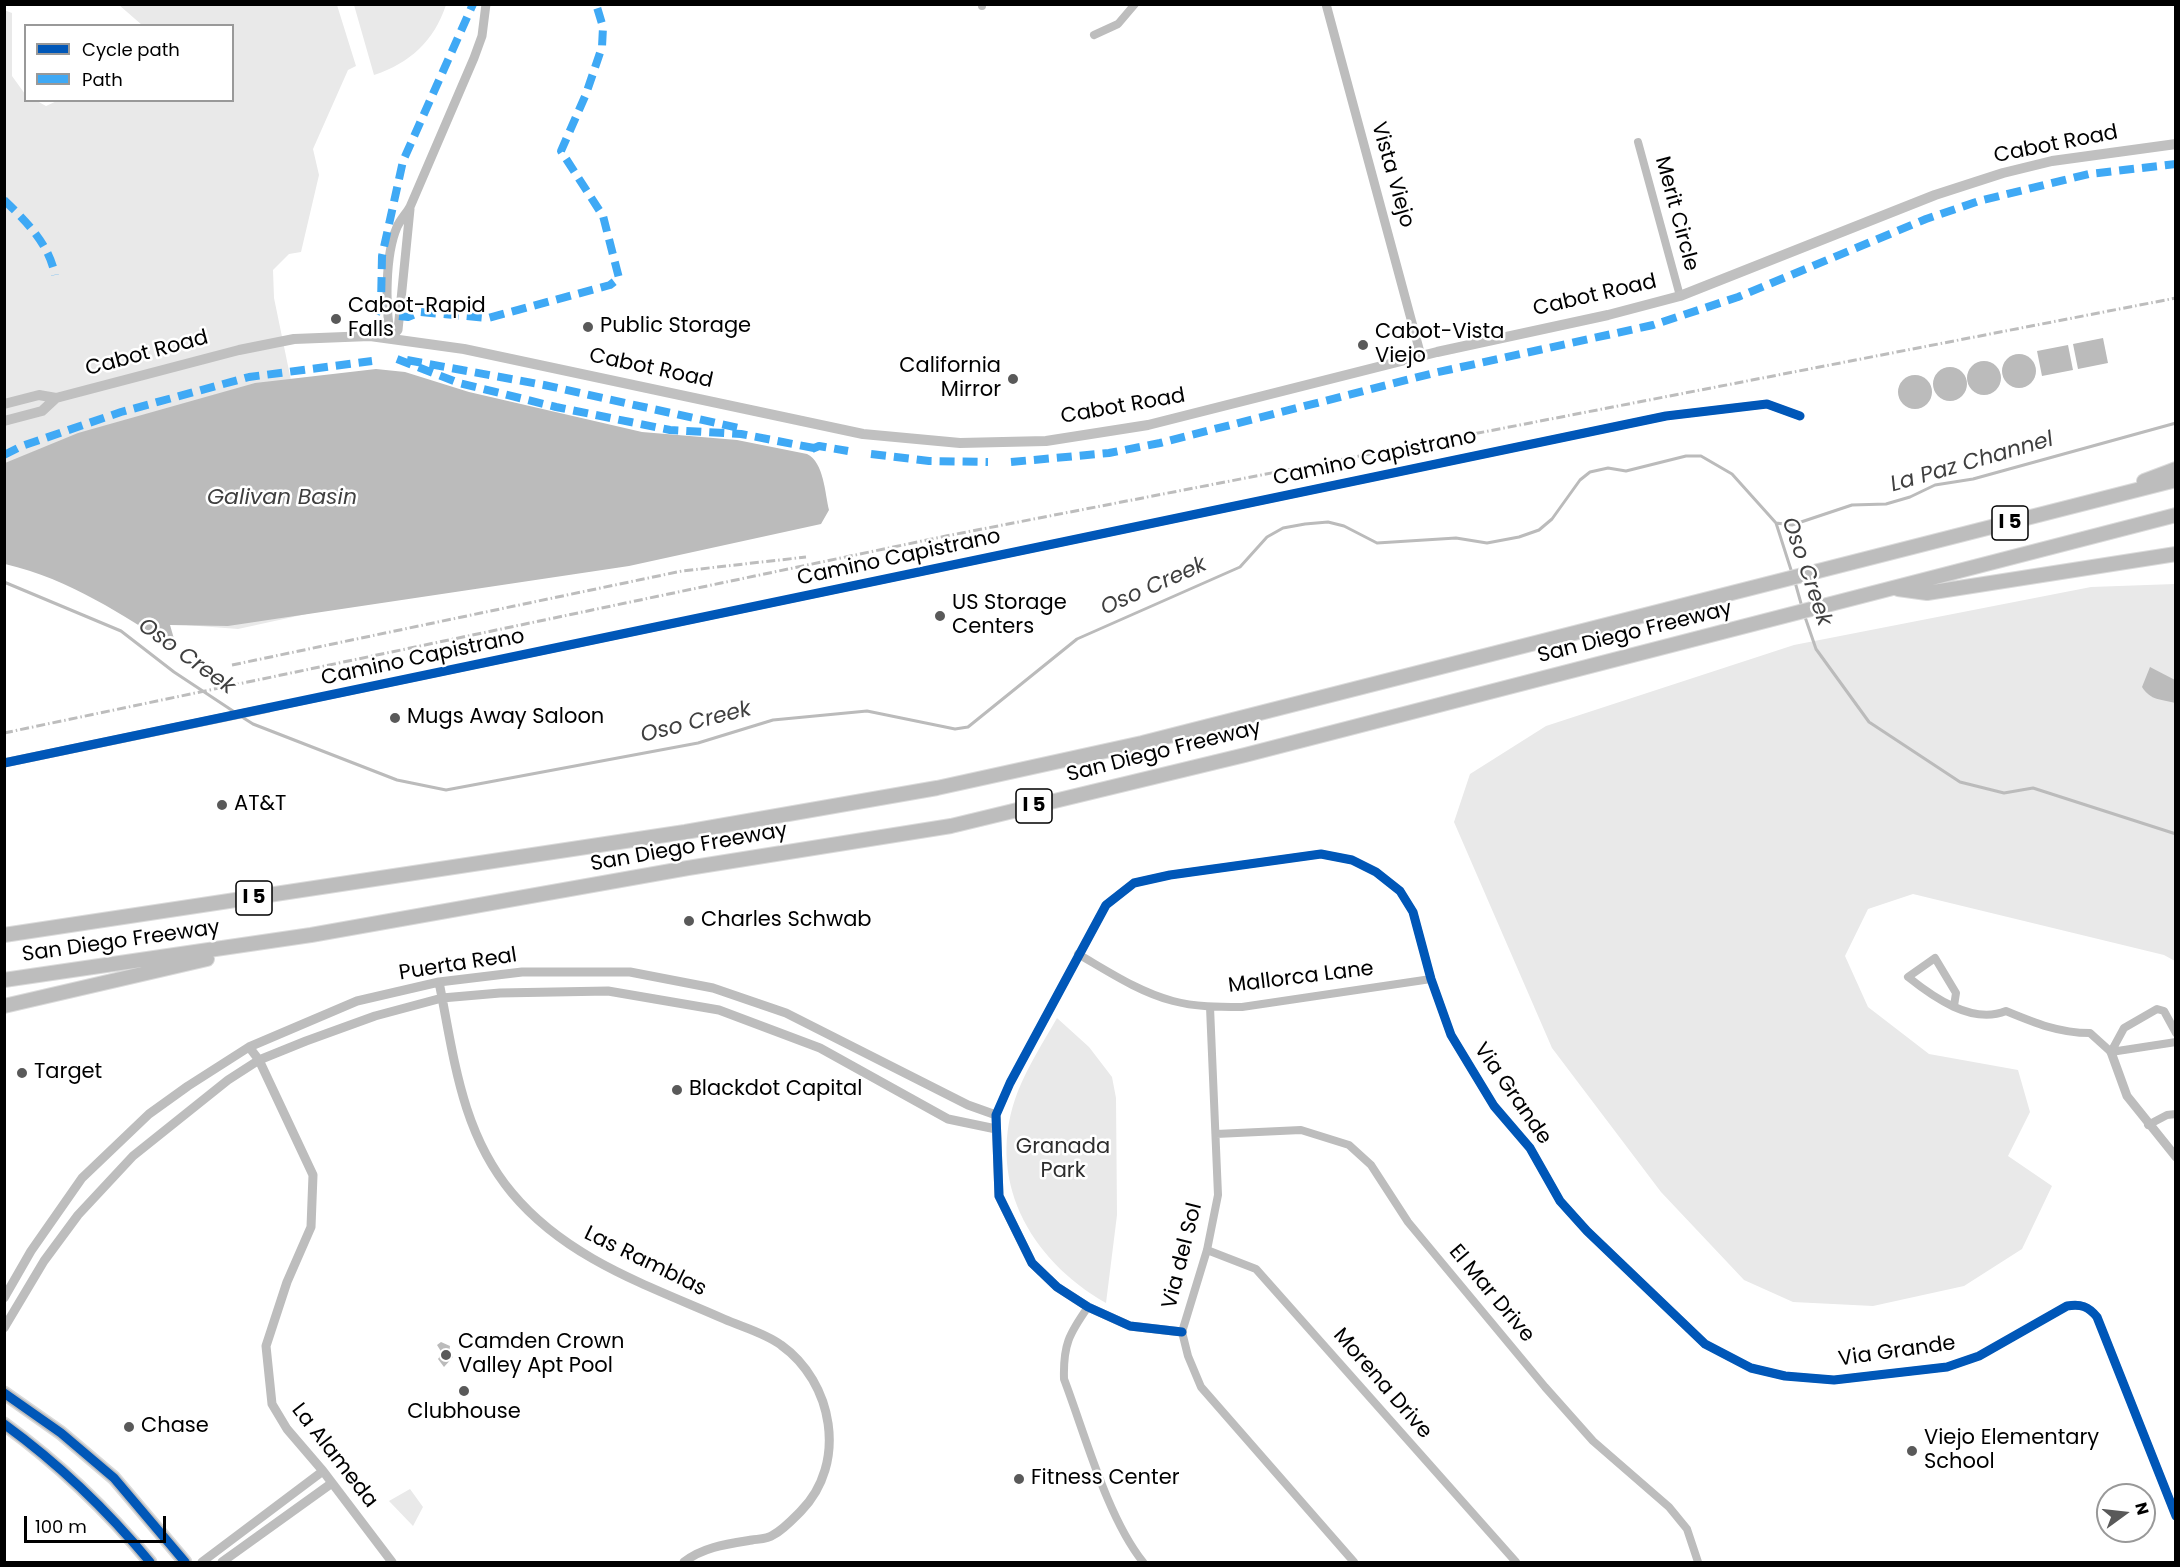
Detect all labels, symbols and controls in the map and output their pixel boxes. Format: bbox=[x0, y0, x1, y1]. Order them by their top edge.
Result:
legend bbox=[24, 24, 234, 102]
text: Cycle path bbox=[82, 37, 180, 62]
text: Path bbox=[82, 67, 123, 92]
street label: Vista Viejo bbox=[1365, 119, 1419, 231]
street label: Cabot Road bbox=[1992, 121, 2120, 169]
street label: Merit Circle bbox=[1649, 154, 1703, 274]
street label: Cabot Road bbox=[1531, 270, 1659, 322]
place label: Cabot-Rapid Falls bbox=[348, 294, 486, 344]
marker: Cabot-Rapid Falls bbox=[329, 312, 343, 326]
place label: Public Storage bbox=[600, 314, 751, 340]
marker: Public Storage bbox=[581, 320, 595, 334]
place label: Cabot-Vista Viejo bbox=[1375, 320, 1504, 370]
street label: Cabot Road bbox=[83, 326, 211, 382]
marker: Cabot-Vista Viejo bbox=[1356, 338, 1370, 352]
street label: Cabot Road bbox=[587, 344, 715, 394]
place label: California Mirror bbox=[899, 354, 1001, 404]
marker: California Mirror bbox=[1006, 372, 1020, 386]
street label: Cabot Road bbox=[1059, 384, 1187, 430]
street label: Camino Capistrano bbox=[1271, 424, 1479, 492]
water label: La Paz Channel bbox=[1887, 427, 2057, 499]
water label: Galivan Basin bbox=[207, 485, 357, 511]
road number: I 5 bbox=[1992, 506, 2028, 540]
water label: Oso Creek bbox=[1775, 514, 1837, 630]
street label: Camino Capistrano bbox=[795, 524, 1003, 592]
water label: Oso Creek bbox=[1097, 552, 1211, 622]
place label: US Storage Centers bbox=[952, 591, 1067, 641]
street label: San Diego Freeway bbox=[1535, 597, 1735, 669]
marker: US Storage Centers bbox=[933, 609, 947, 623]
water label: Oso Creek bbox=[132, 613, 240, 701]
street label: Camino Capistrano bbox=[319, 624, 527, 692]
water label: Oso Creek bbox=[638, 696, 754, 750]
place label: Mugs Away Saloon bbox=[407, 705, 604, 731]
marker: Mugs Away Saloon bbox=[388, 711, 402, 725]
street label: San Diego Freeway bbox=[1064, 716, 1264, 788]
road number: I 5 bbox=[1016, 789, 1052, 823]
place label: AT&T bbox=[234, 792, 286, 818]
marker: AT&T bbox=[215, 798, 229, 812]
street label: San Diego Freeway bbox=[589, 818, 789, 878]
road number: I 5 bbox=[236, 881, 272, 915]
place label: Charles Schwab bbox=[701, 908, 872, 934]
marker: Charles Schwab bbox=[682, 914, 696, 928]
street label: San Diego Freeway bbox=[20, 916, 222, 968]
street label: Puerta Real bbox=[397, 943, 519, 987]
street label: Mallorca Lane bbox=[1227, 957, 1375, 999]
street label: Via Grande bbox=[1468, 1038, 1556, 1150]
place label: Target bbox=[34, 1060, 102, 1086]
marker: Target bbox=[15, 1066, 29, 1080]
place label: Blackdot Capital bbox=[689, 1077, 862, 1103]
marker: Blackdot Capital bbox=[670, 1083, 684, 1097]
park label: Granada Park bbox=[1016, 1135, 1110, 1185]
street label: Via del Sol bbox=[1158, 1201, 1208, 1311]
street label: Las Ramblas bbox=[580, 1222, 710, 1302]
street label: El Mar Drive bbox=[1443, 1240, 1539, 1348]
street label: Morena Drive bbox=[1327, 1324, 1437, 1444]
place label: Camden Crown Valley Apt Pool bbox=[458, 1330, 624, 1380]
street label: Via Grande bbox=[1837, 1331, 1957, 1373]
marker: Camden Crown Valley Apt Pool bbox=[439, 1348, 453, 1362]
marker: Clubhouse bbox=[457, 1384, 471, 1398]
street label: La Alameda bbox=[285, 1399, 383, 1513]
place label: Clubhouse bbox=[407, 1400, 521, 1426]
place label: Chase bbox=[141, 1414, 209, 1440]
marker: Chase bbox=[122, 1420, 136, 1434]
place label: Viejo Elementary School bbox=[1924, 1426, 2099, 1476]
marker: Viejo Elementary School bbox=[1905, 1444, 1919, 1458]
place label: Fitness Center bbox=[1031, 1466, 1180, 1492]
marker: Fitness Center bbox=[1012, 1472, 1026, 1486]
north arrow bbox=[2096, 1483, 2156, 1543]
text: N bbox=[2129, 1500, 2155, 1518]
scale bar bbox=[27, 1504, 170, 1542]
text: 100 m bbox=[35, 1514, 87, 1539]

